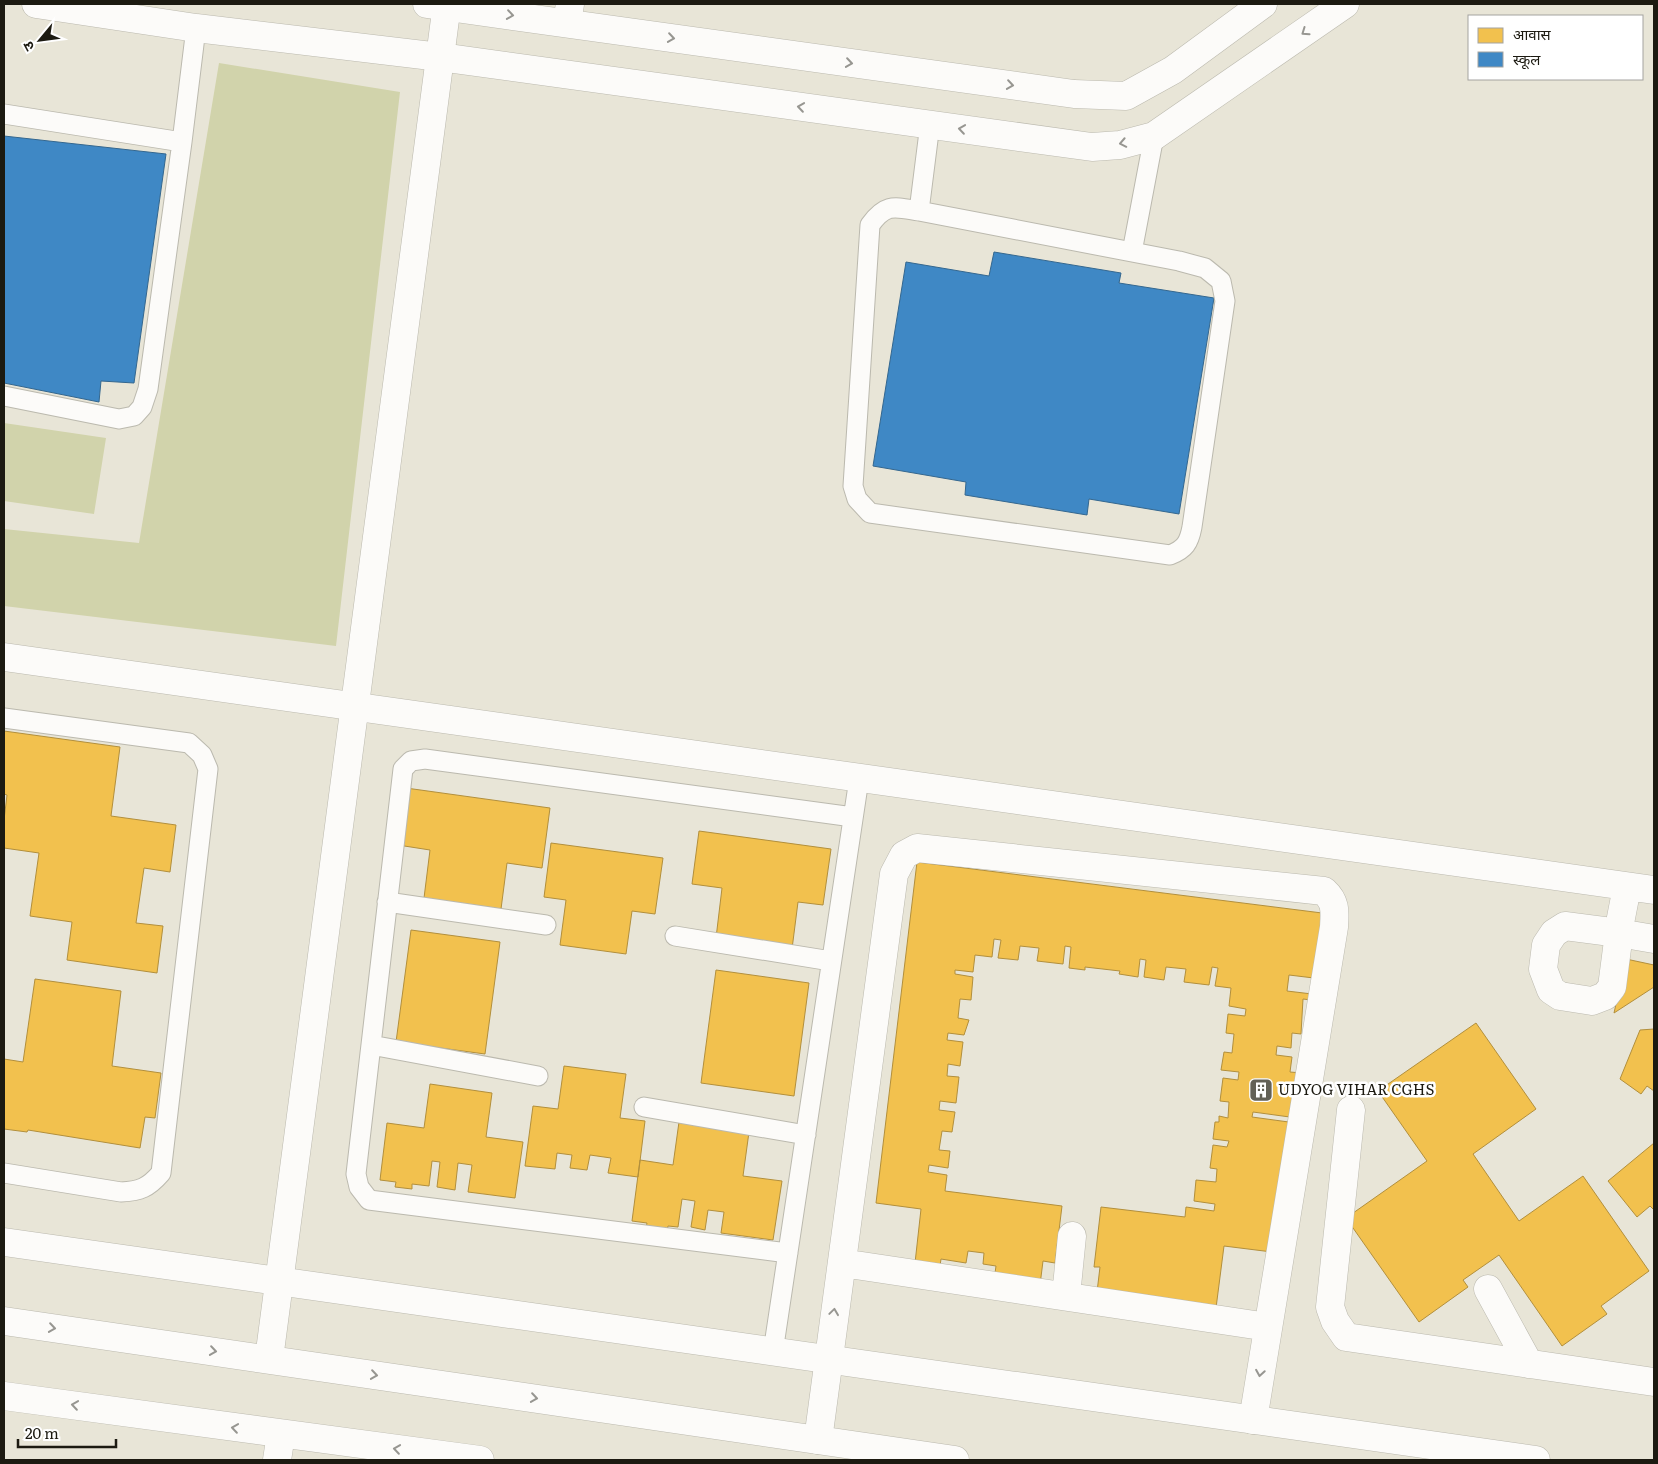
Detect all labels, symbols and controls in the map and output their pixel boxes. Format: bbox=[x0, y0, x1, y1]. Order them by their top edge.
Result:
one-way arrow bbox=[507, 9, 515, 20]
north arrow bbox=[15, 15, 65, 65]
legend bbox=[1468, 15, 1643, 80]
text: आवास bbox=[1513, 22, 1552, 45]
one-way arrow bbox=[1301, 26, 1311, 35]
one-way arrow bbox=[667, 32, 676, 42]
text: उ bbox=[17, 38, 38, 55]
text: स्कूल bbox=[1513, 47, 1541, 70]
one-way arrow bbox=[846, 57, 854, 68]
one-way arrow bbox=[1006, 80, 1015, 90]
one-way arrow bbox=[797, 102, 805, 113]
one-way arrow bbox=[958, 124, 966, 135]
one-way arrow bbox=[1119, 138, 1128, 148]
building icon: UDYOG VIHAR CGHS bbox=[1248, 1077, 1274, 1103]
place label: UDYOG VIHAR CGHS bbox=[1278, 1077, 1434, 1100]
one-way arrow bbox=[828, 1307, 839, 1315]
one-way arrow bbox=[48, 1322, 56, 1333]
one-way arrow bbox=[209, 1345, 217, 1356]
one-way arrow bbox=[369, 1369, 378, 1379]
one-way arrow bbox=[1256, 1369, 1266, 1378]
one-way arrow bbox=[530, 1393, 539, 1403]
one-way arrow bbox=[70, 1401, 79, 1411]
scale bar bbox=[18, 1416, 115, 1448]
text: 20 m bbox=[25, 1421, 59, 1444]
one-way arrow bbox=[231, 1423, 240, 1433]
one-way arrow bbox=[392, 1444, 400, 1455]

